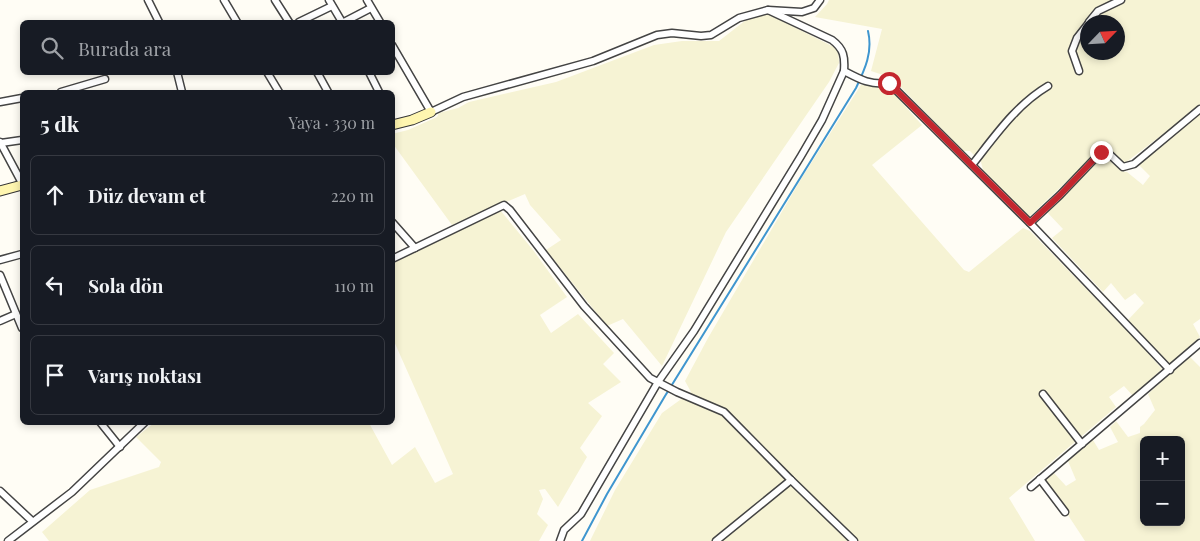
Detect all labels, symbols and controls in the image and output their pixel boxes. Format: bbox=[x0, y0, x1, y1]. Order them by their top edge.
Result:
north arrow bbox=[1080, 15, 1125, 60]
search box bbox=[20, 20, 395, 75]
icon: search bbox=[38, 34, 66, 62]
text: Burada ara bbox=[78, 35, 171, 61]
route start bbox=[878, 72, 901, 95]
text: 5 dk bbox=[40, 109, 79, 137]
text: Yaya · 330 m bbox=[289, 112, 375, 133]
route end bbox=[1090, 141, 1113, 164]
icon: ahead bbox=[41, 181, 69, 209]
text: Düz devam et bbox=[88, 182, 206, 208]
text: 220 m bbox=[331, 185, 374, 206]
icon: left bbox=[41, 271, 69, 299]
text: Sola dön bbox=[88, 272, 164, 298]
text: 110 m bbox=[334, 275, 374, 296]
icon: arrive bbox=[41, 361, 69, 389]
text: Varış noktası bbox=[88, 362, 202, 388]
map controls bbox=[1140, 436, 1185, 526]
button: + bbox=[1140, 436, 1185, 481]
button: − bbox=[1140, 481, 1185, 526]

